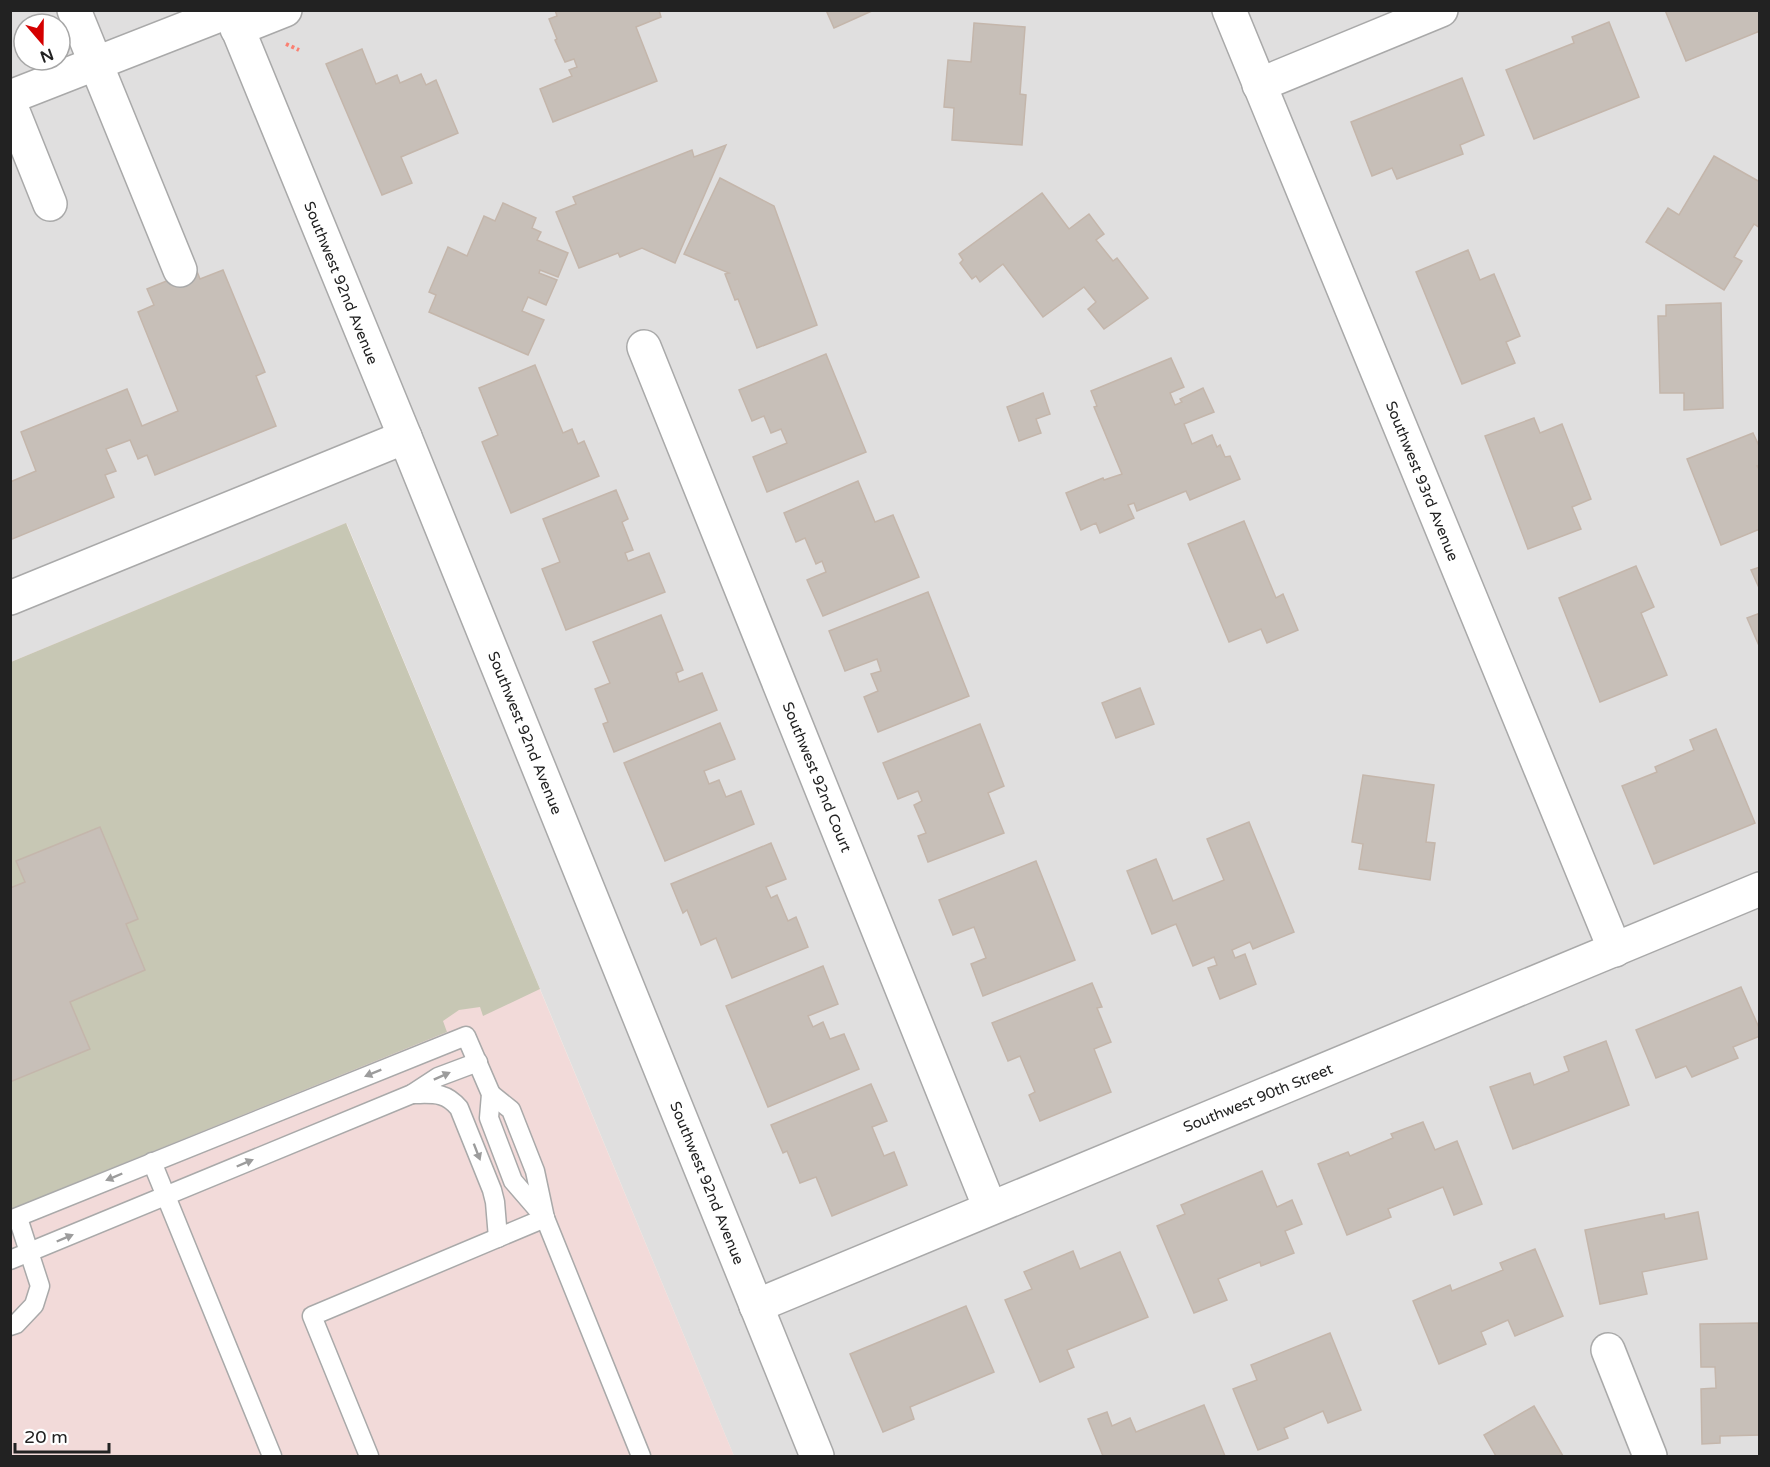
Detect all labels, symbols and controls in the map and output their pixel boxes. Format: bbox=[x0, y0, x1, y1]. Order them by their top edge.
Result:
north arrow bbox=[12, 12, 72, 72]
text: N bbox=[37, 44, 56, 67]
street label: Southwest 92nd Avenue bbox=[300, 199, 382, 367]
street label: Southwest 93rd Avenue bbox=[1382, 399, 1462, 563]
street label: Southwest 92nd Avenue bbox=[484, 649, 566, 817]
street label: Southwest 92nd Court bbox=[779, 699, 856, 855]
street label: Southwest 90th Street bbox=[1181, 1060, 1336, 1136]
one-way arrow bbox=[364, 1069, 382, 1078]
one-way arrow bbox=[433, 1071, 451, 1080]
street label: Southwest 92nd Avenue bbox=[666, 1099, 748, 1267]
one-way arrow bbox=[473, 1144, 483, 1162]
one-way arrow bbox=[236, 1158, 254, 1168]
one-way arrow bbox=[105, 1172, 123, 1182]
one-way arrow bbox=[56, 1233, 74, 1243]
scale bar bbox=[15, 1416, 110, 1454]
text: 20 m bbox=[24, 1426, 68, 1448]

